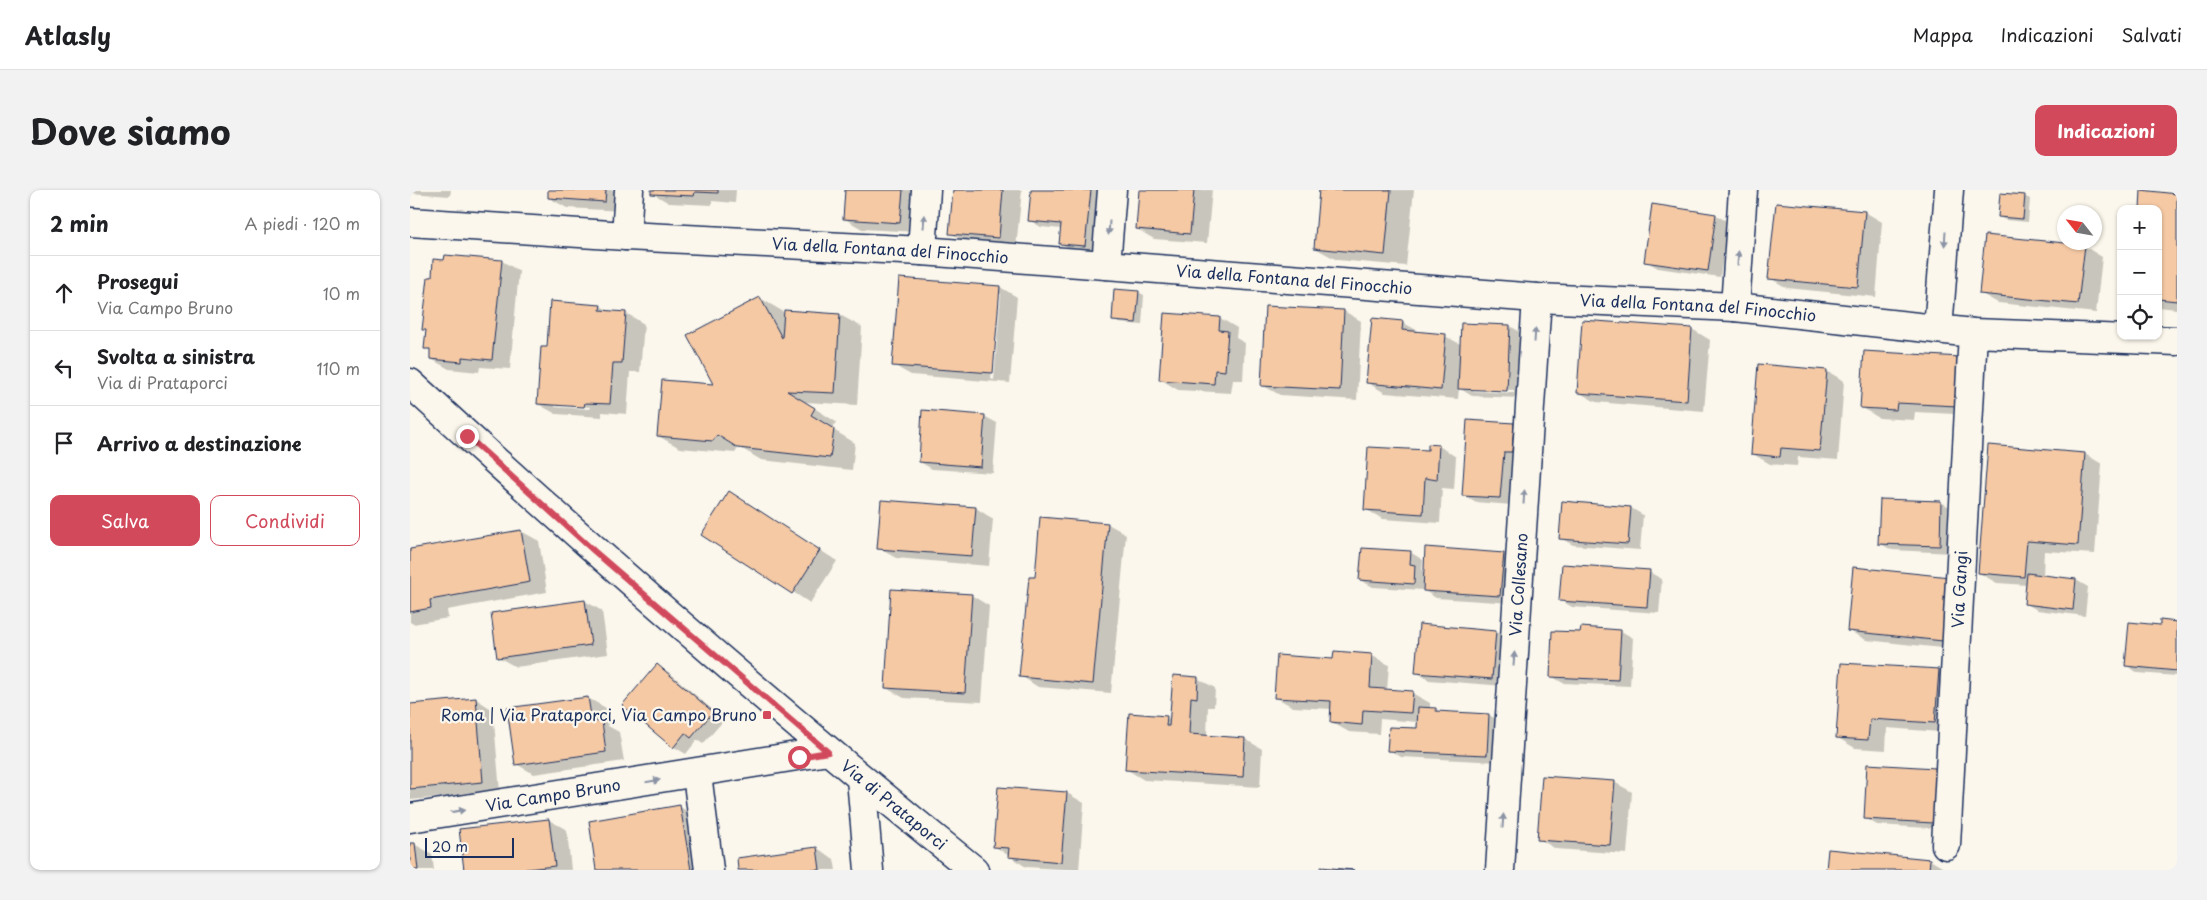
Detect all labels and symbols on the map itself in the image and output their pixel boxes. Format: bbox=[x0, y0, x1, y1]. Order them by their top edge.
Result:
north arrow bbox=[2057, 205, 2102, 250]
one-way arrow bbox=[920, 212, 928, 228]
one-way arrow bbox=[1105, 220, 1113, 236]
street label: Via della Fontana del Finocchio bbox=[771, 230, 1009, 269]
one-way arrow bbox=[1941, 231, 1949, 247]
one-way arrow bbox=[1735, 250, 1743, 266]
street label: Via della Fontana del Finocchio bbox=[1175, 257, 1413, 299]
street label: Via della Fontana del Finocchio bbox=[1579, 287, 1818, 327]
one-way arrow bbox=[1531, 327, 1539, 343]
route end bbox=[456, 425, 479, 448]
one-way arrow bbox=[1521, 489, 1529, 505]
street label: Via Collesano bbox=[1502, 532, 1533, 637]
street label: Via Gangi bbox=[1944, 550, 1973, 629]
one-way arrow bbox=[1510, 651, 1518, 667]
place label: Roma | Via Prataporci, Via Campo Bruno bbox=[441, 702, 757, 726]
marker: Roma | Via Prataporci, Via Campo Bruno bbox=[761, 709, 773, 721]
route start bbox=[788, 746, 811, 769]
street label: Via di Prataporci bbox=[836, 753, 953, 855]
street label: Via Campo Bruno bbox=[484, 771, 622, 817]
one-way arrow bbox=[646, 776, 662, 784]
one-way arrow bbox=[451, 807, 467, 815]
one-way arrow bbox=[1500, 813, 1508, 829]
scale bar bbox=[425, 835, 514, 858]

